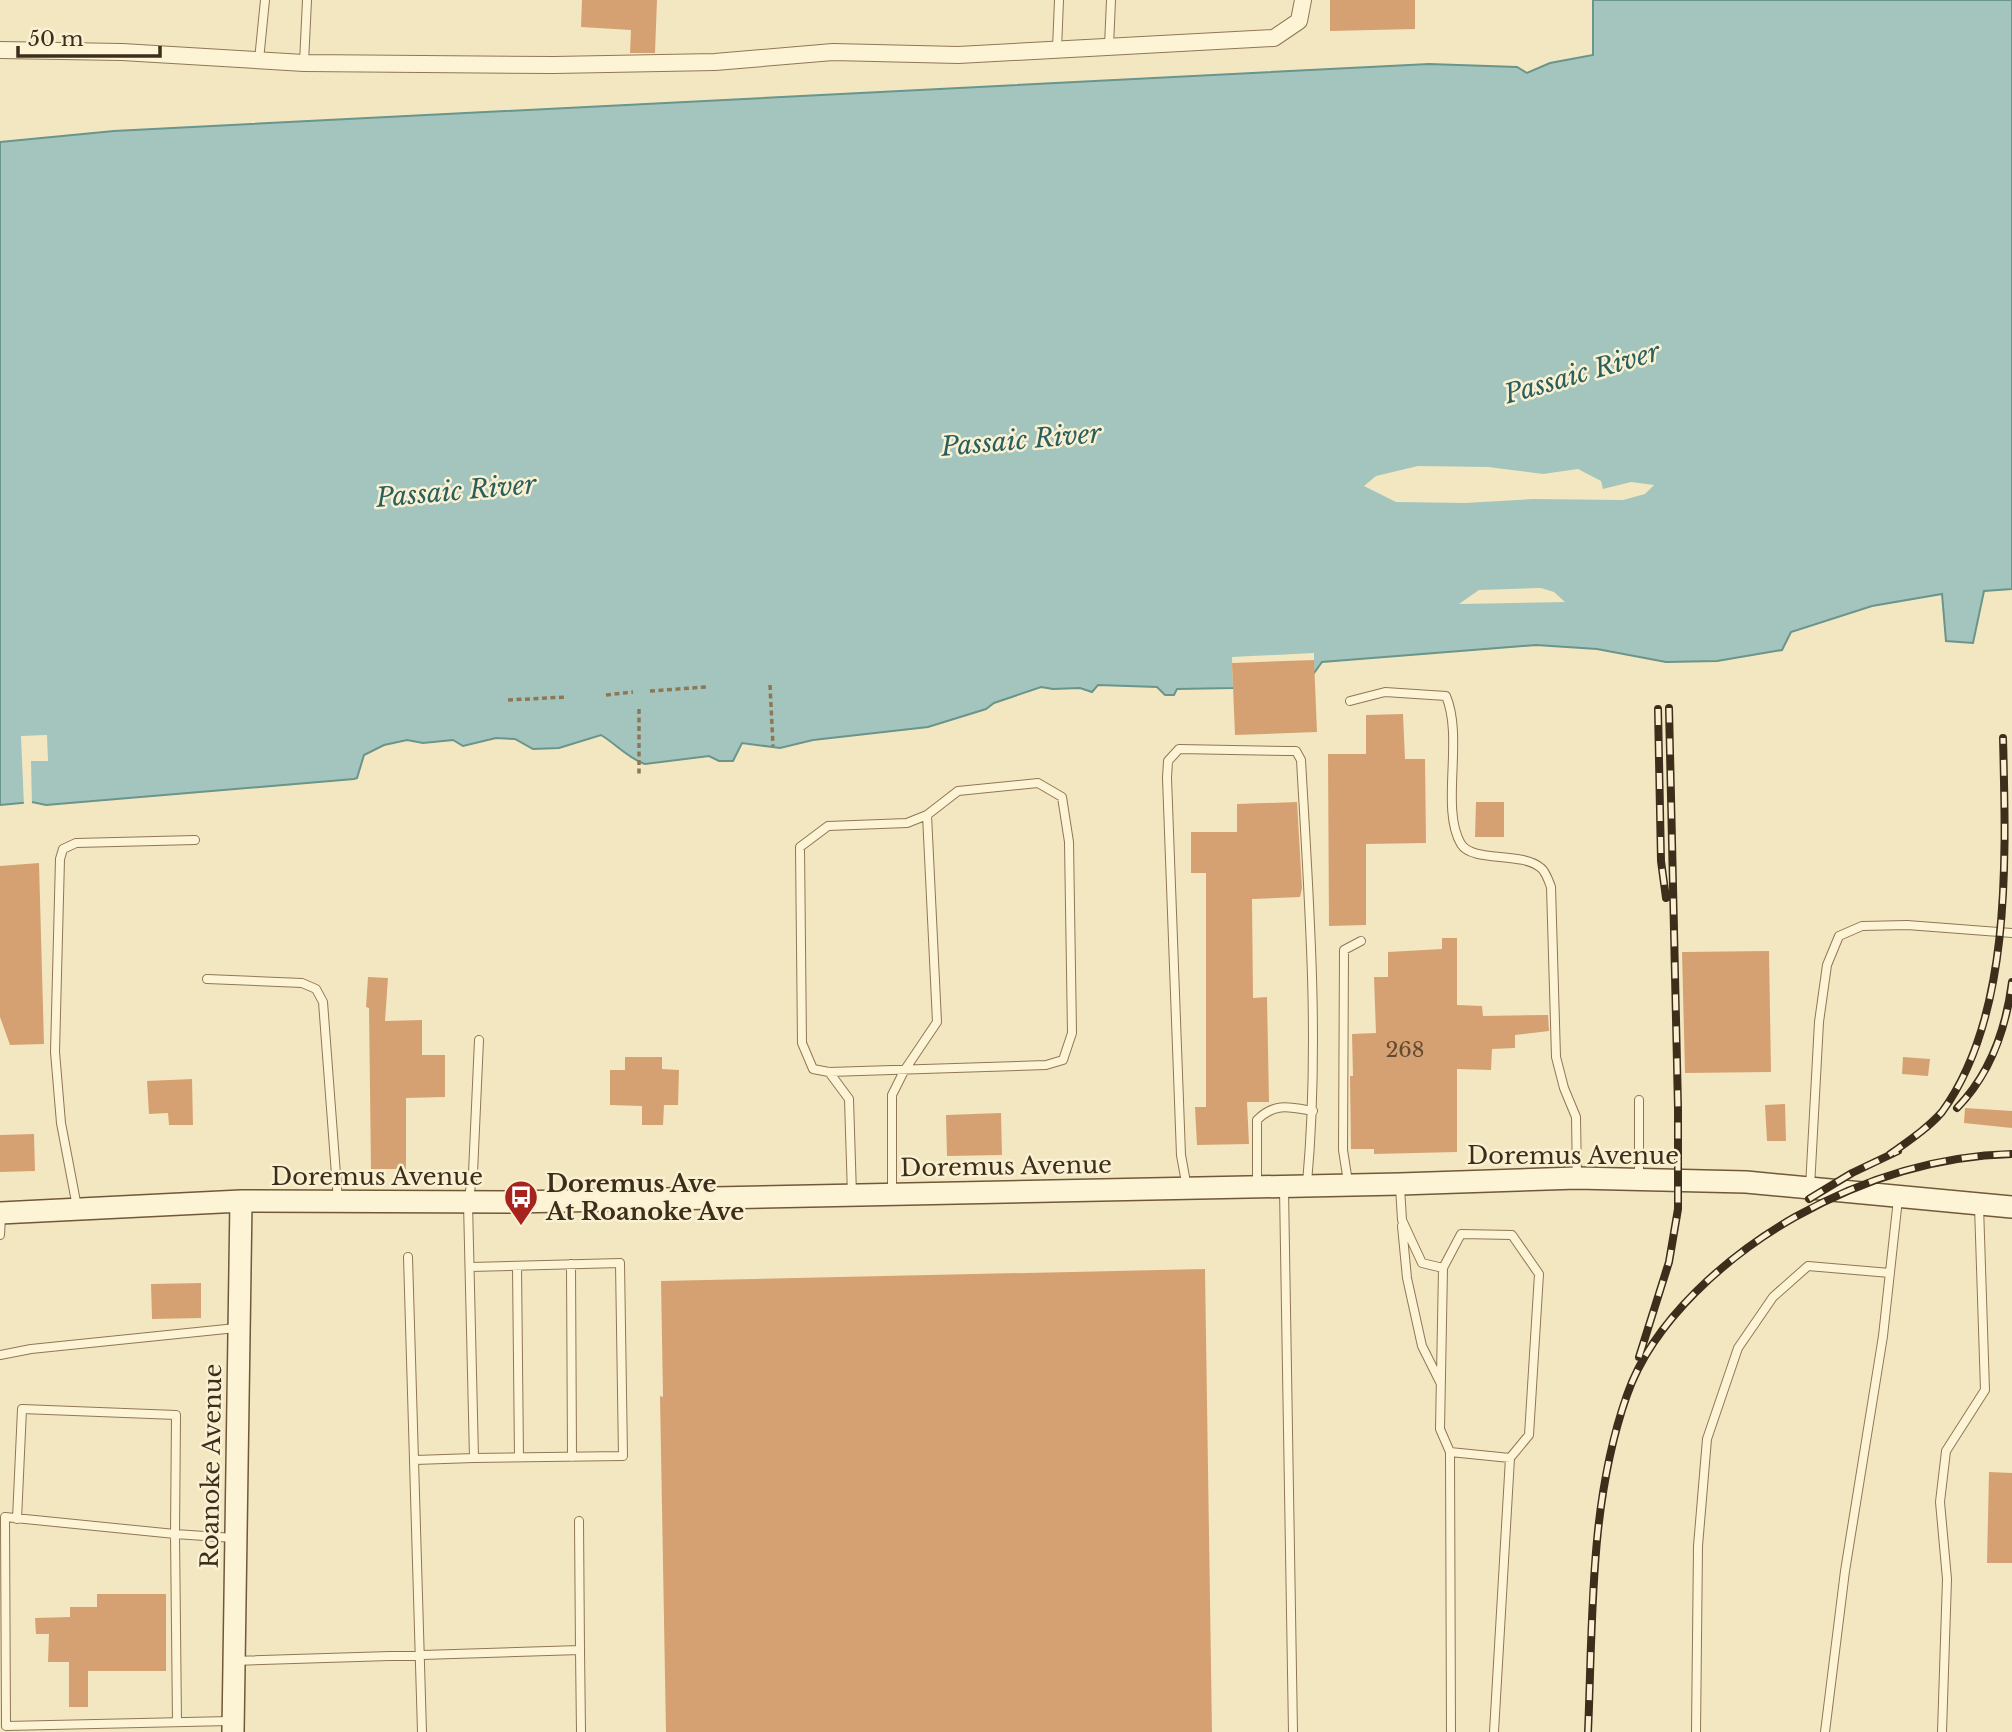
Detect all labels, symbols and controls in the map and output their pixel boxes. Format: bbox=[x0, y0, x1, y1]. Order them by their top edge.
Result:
scale bar bbox=[18, 14, 159, 58]
text: 50 m bbox=[28, 26, 84, 52]
water label: Passaic River bbox=[1499, 335, 1665, 411]
water label: Passaic River bbox=[938, 417, 1104, 463]
water label: Passaic River bbox=[373, 468, 539, 514]
house number: 268 bbox=[1385, 1037, 1425, 1063]
street label: Doremus Avenue bbox=[1467, 1141, 1679, 1170]
street label: Doremus Avenue bbox=[900, 1150, 1112, 1182]
street label: Doremus Avenue bbox=[271, 1162, 483, 1191]
place label: Doremus Ave At Roanoke Ave bbox=[545, 1169, 744, 1226]
bus stop icon: Doremus Ave At Roanoke Ave bbox=[502, 1178, 540, 1227]
street label: Roanoke Avenue bbox=[195, 1363, 227, 1569]

